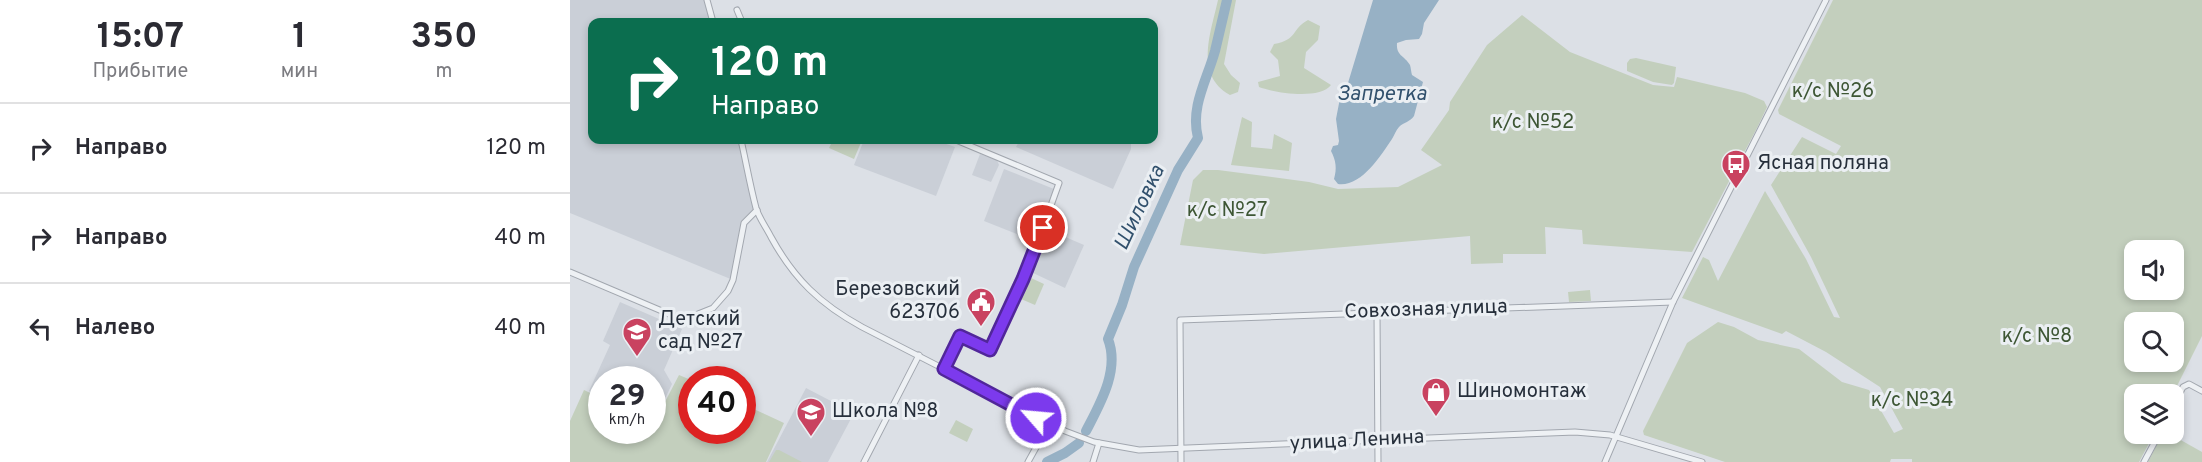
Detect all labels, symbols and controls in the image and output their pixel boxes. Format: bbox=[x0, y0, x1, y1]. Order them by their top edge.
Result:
text: 15:07 bbox=[97, 15, 184, 61]
text: 1 bbox=[292, 15, 307, 61]
text: 350 bbox=[410, 15, 478, 61]
text: 120 m bbox=[711, 38, 828, 91]
icon: right bbox=[612, 42, 690, 120]
text: Прибытие bbox=[92, 59, 188, 85]
text: мин bbox=[281, 59, 318, 85]
text: m bbox=[436, 59, 452, 85]
park label: к/с №26 bbox=[1792, 79, 1874, 105]
water label: Запретка bbox=[1337, 81, 1427, 108]
text: Направо bbox=[711, 90, 819, 124]
park label: к/с №52 bbox=[1492, 110, 1574, 136]
icon: right bbox=[24, 132, 57, 165]
text: Направо bbox=[75, 135, 167, 162]
text: 120 m bbox=[486, 135, 546, 162]
bus stop icon: Ясная поляна bbox=[1720, 148, 1752, 190]
place label: Ясная поляна bbox=[1757, 151, 1889, 177]
water label: Шиловка bbox=[1109, 161, 1172, 255]
park label: к/с №27 bbox=[1187, 198, 1267, 224]
pin bbox=[1017, 202, 1068, 253]
icon: arrive bbox=[1026, 211, 1059, 244]
icon: right bbox=[24, 222, 57, 255]
text: Направо bbox=[75, 225, 167, 252]
text: 40 m bbox=[494, 225, 546, 252]
map controls bbox=[2124, 240, 2184, 444]
button: sound bbox=[2124, 240, 2184, 300]
place label: Березовский 623706 bbox=[835, 277, 960, 326]
public building icon: Березовский 623706 bbox=[965, 286, 997, 328]
street label: Совхозная улица bbox=[1344, 294, 1508, 326]
place label: Детский сад №27 bbox=[658, 307, 743, 356]
icon: left bbox=[24, 312, 57, 345]
button: search bbox=[2124, 312, 2184, 372]
text: Налево bbox=[75, 315, 155, 342]
text: 40 m bbox=[494, 315, 546, 342]
school or university icon: Детский сад №27 bbox=[621, 316, 653, 358]
park label: к/с №8 bbox=[2002, 324, 2072, 350]
speed limit sign: 40 bbox=[678, 366, 756, 444]
shop icon: Шиномонтаж bbox=[1420, 376, 1452, 418]
text: 29 bbox=[609, 379, 645, 416]
place label: Шиномонтаж bbox=[1457, 379, 1587, 405]
button: layers bbox=[2124, 384, 2184, 444]
position arrow bbox=[1004, 386, 1068, 450]
park label: к/с №34 bbox=[1871, 388, 1953, 414]
school or university icon: Школа №8 bbox=[795, 396, 827, 438]
place label: Школа №8 bbox=[832, 399, 939, 425]
text: km/h bbox=[609, 411, 645, 430]
street label: улица Ленина bbox=[1289, 424, 1425, 458]

